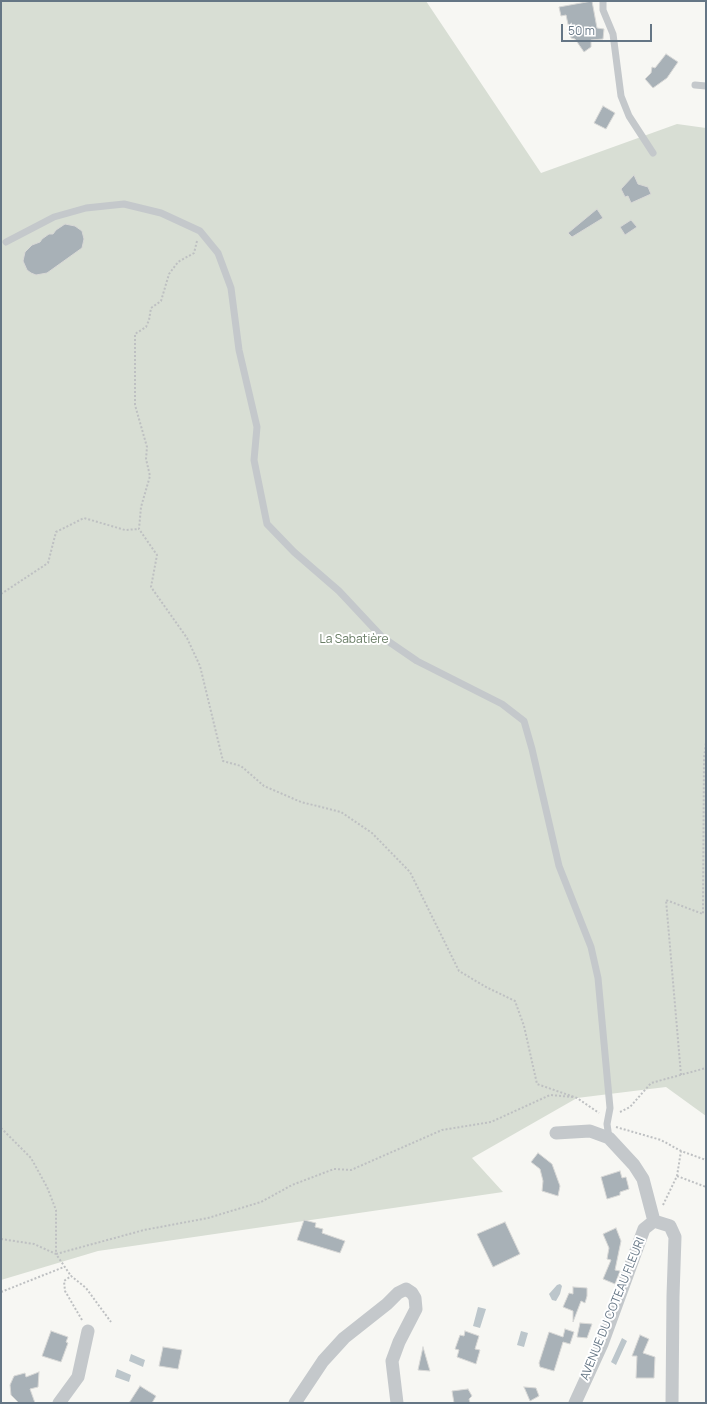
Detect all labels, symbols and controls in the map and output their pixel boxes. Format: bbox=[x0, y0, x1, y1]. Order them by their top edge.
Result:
scale bar bbox=[563, 16, 654, 42]
text: 50 m bbox=[568, 22, 595, 39]
park label: La Sabatière bbox=[320, 633, 388, 647]
street label: AVENUE DU COTEAU FLEURI bbox=[578, 1236, 648, 1382]

